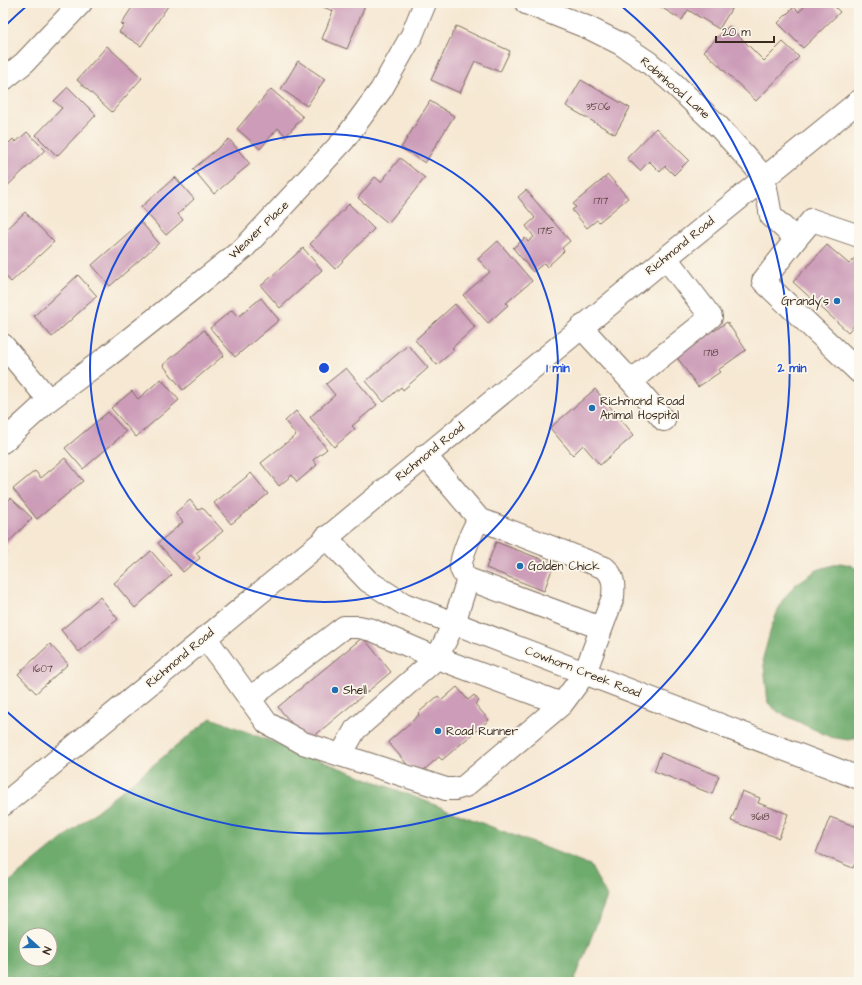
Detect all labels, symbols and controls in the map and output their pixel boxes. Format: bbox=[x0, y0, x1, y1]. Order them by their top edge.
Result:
scale bar bbox=[716, 18, 774, 44]
text: 20 m bbox=[722, 24, 751, 41]
street label: Robinhood Lane bbox=[637, 53, 714, 123]
house number: 3506 bbox=[586, 100, 611, 114]
house number: 1717 bbox=[594, 194, 608, 208]
street label: Weaver Place bbox=[225, 197, 293, 263]
street label: Richmond Road bbox=[642, 213, 718, 279]
house number: 1715 bbox=[538, 224, 554, 238]
place label: Grandy's bbox=[781, 293, 829, 311]
marker: Grandy's bbox=[832, 296, 842, 306]
house number: 1718 bbox=[703, 346, 719, 360]
text: 1 min bbox=[546, 360, 570, 377]
text: 2 min bbox=[777, 360, 806, 377]
centre of rings bbox=[317, 361, 331, 375]
place label: Richmond Road Animal Hospital bbox=[600, 393, 685, 424]
marker: Richmond Road Animal Hospital bbox=[587, 403, 597, 413]
street label: Richmond Road bbox=[392, 419, 468, 485]
place label: Golden Chick bbox=[528, 558, 600, 575]
marker: Golden Chick bbox=[515, 561, 525, 571]
street label: Richmond Road bbox=[142, 624, 218, 692]
street label: Cowhorn Creek Road bbox=[523, 642, 643, 702]
house number: 1607 bbox=[33, 662, 53, 676]
place label: Shell bbox=[343, 682, 367, 699]
marker: Shell bbox=[330, 685, 340, 695]
place label: Road Runner bbox=[446, 723, 519, 740]
marker: Road Runner bbox=[433, 726, 443, 736]
house number: 3618 bbox=[750, 810, 770, 824]
north arrow bbox=[18, 927, 58, 967]
text: N bbox=[39, 944, 55, 956]

